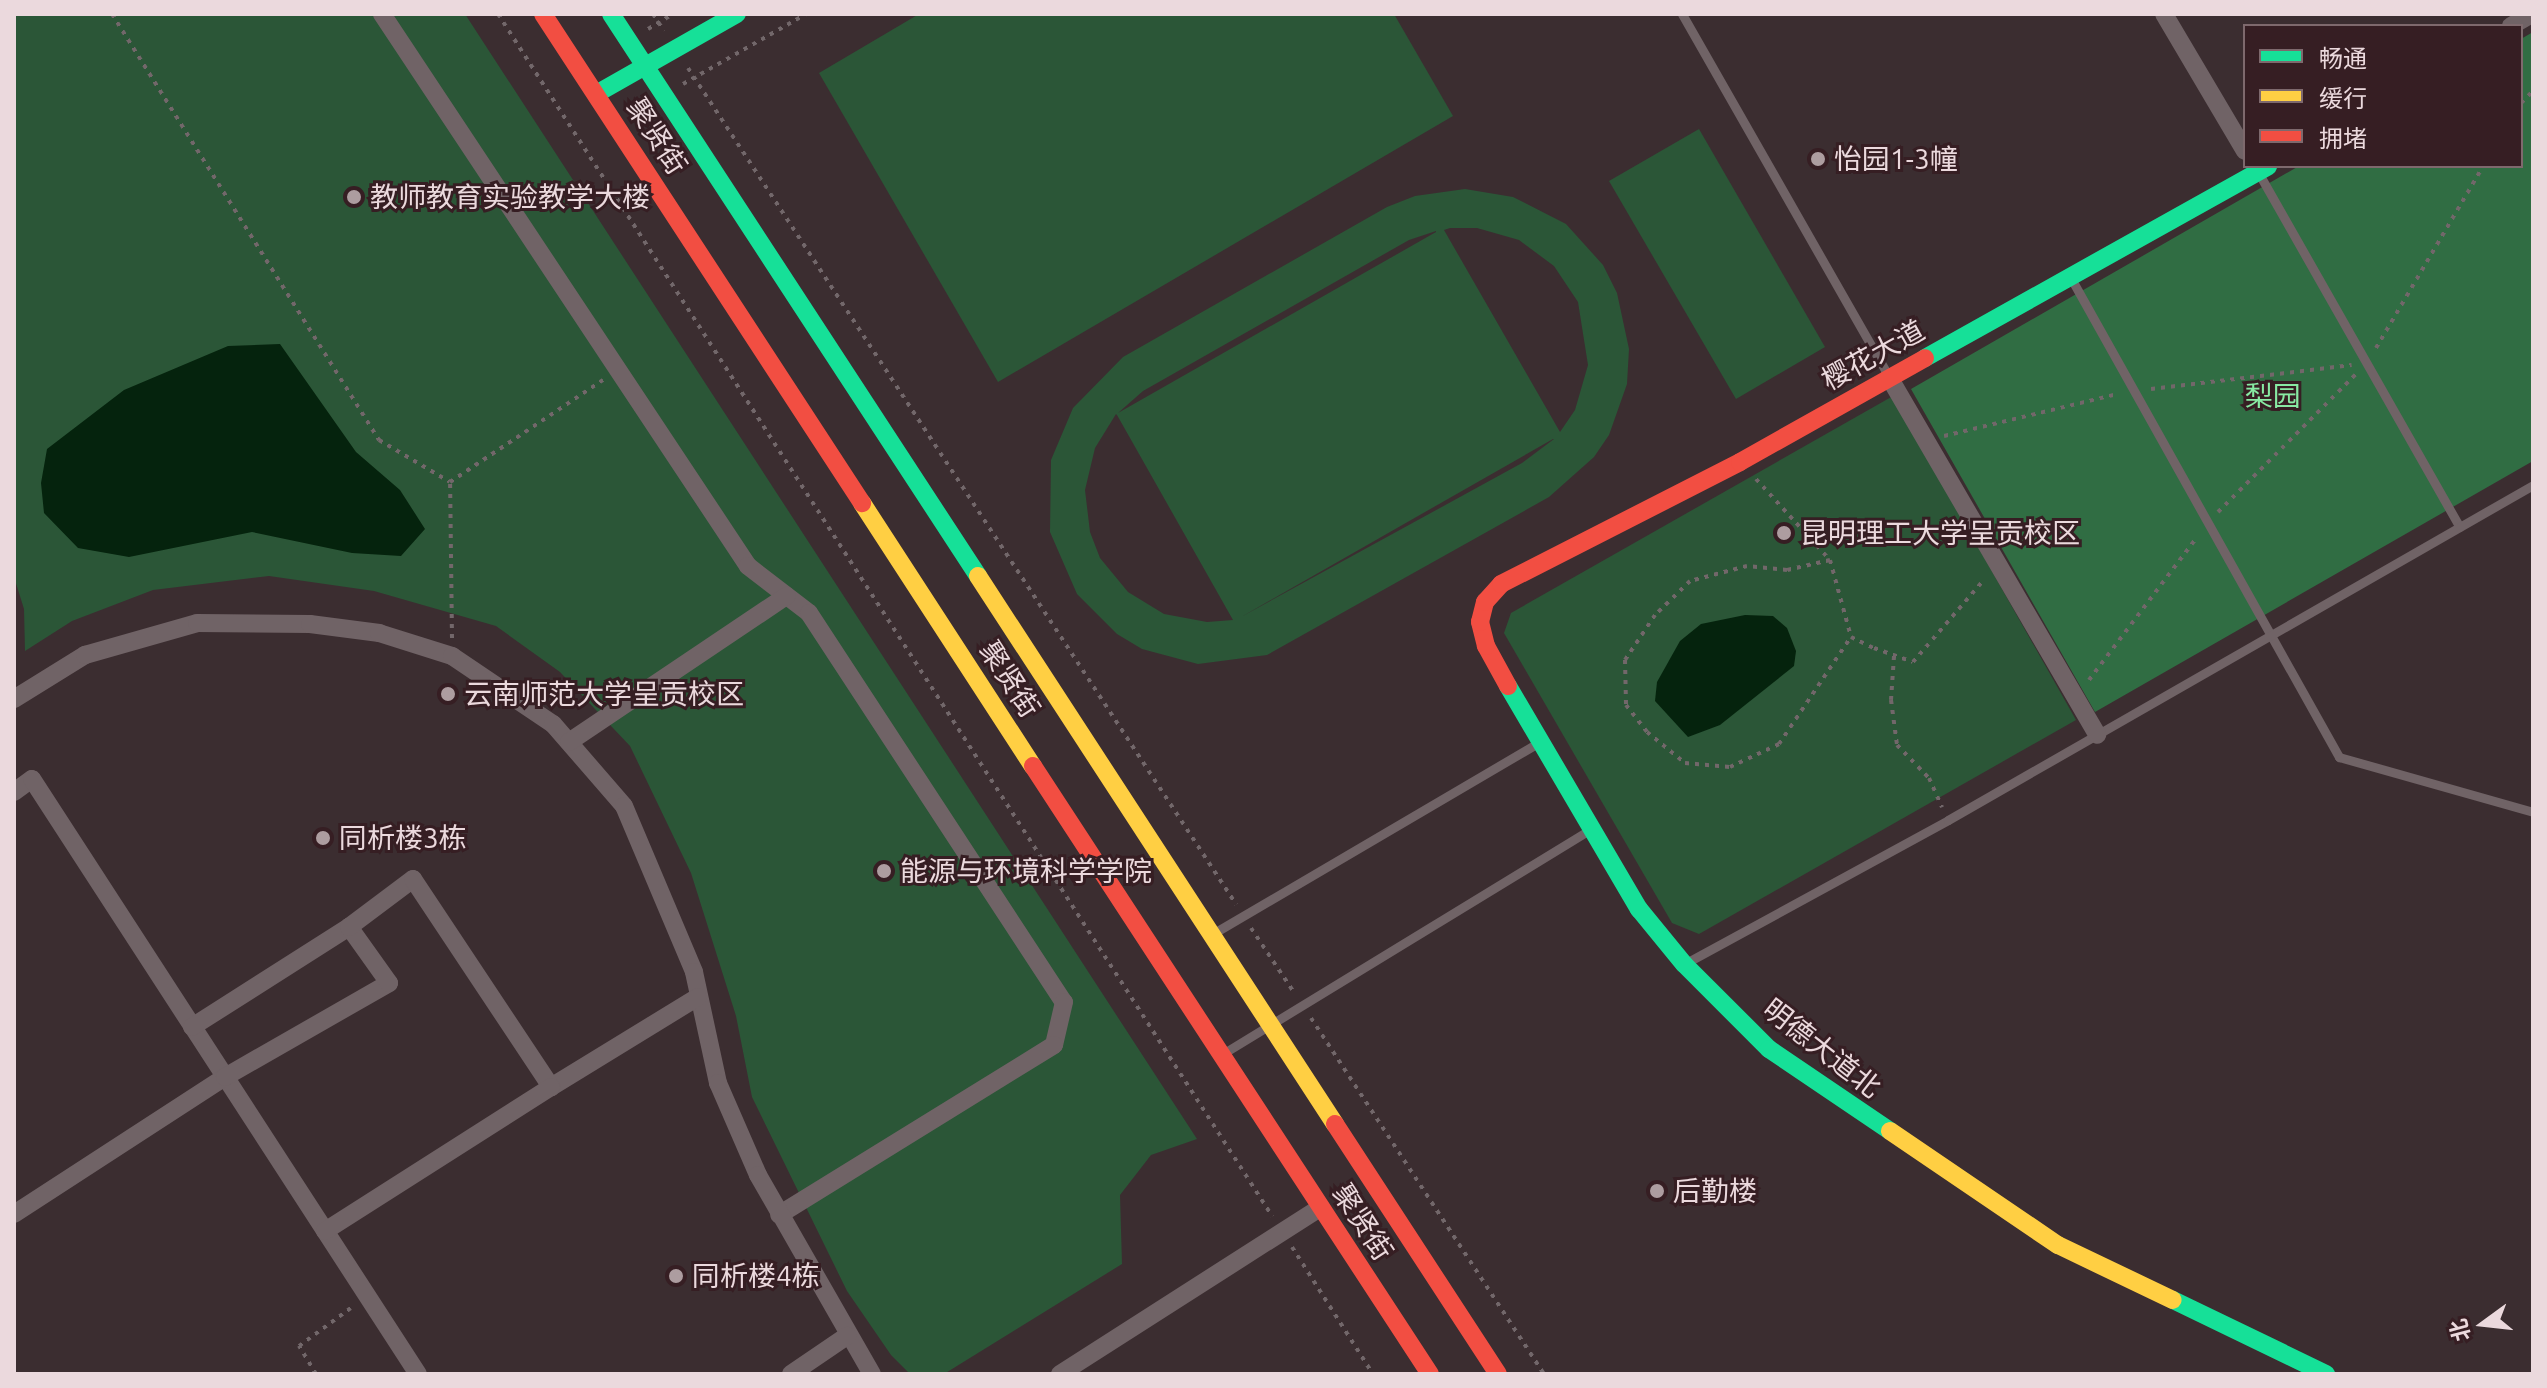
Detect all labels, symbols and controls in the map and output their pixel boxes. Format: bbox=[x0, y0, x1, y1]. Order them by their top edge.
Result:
legend bbox=[2243, 24, 2523, 168]
text: 畅通 bbox=[2319, 45, 2367, 72]
text: 缓行 bbox=[2319, 85, 2367, 112]
street label: 聚贤街 bbox=[620, 92, 694, 180]
text: 拥堵 bbox=[2319, 125, 2367, 152]
place label: 怡园1-3幢 bbox=[1834, 142, 1958, 176]
marker: 怡园1-3幢 bbox=[1809, 150, 1827, 168]
place label: 教师教育实验教学大楼 bbox=[370, 180, 650, 214]
marker: 教师教育实验教学大楼 bbox=[345, 188, 363, 206]
street label: 樱花大道 bbox=[1816, 313, 1930, 397]
park label: 梨园 bbox=[2245, 379, 2301, 413]
place label: 昆明理工大学呈贡校区 bbox=[1800, 516, 2080, 550]
marker: 昆明理工大学呈贡校区 bbox=[1775, 524, 1793, 542]
street label: 聚贤街 bbox=[973, 635, 1047, 723]
place label: 云南师范大学呈贡校区 bbox=[464, 677, 744, 711]
marker: 云南师范大学呈贡校区 bbox=[439, 685, 457, 703]
place label: 同析楼3栋 bbox=[339, 821, 467, 855]
marker: 同析楼3栋 bbox=[314, 829, 332, 847]
place label: 能源与环境科学学院 bbox=[900, 854, 1152, 888]
marker: 能源与环境科学学院 bbox=[875, 862, 893, 880]
street label: 明德大道北 bbox=[1756, 992, 1888, 1104]
place label: 后勤楼 bbox=[1673, 1174, 1757, 1208]
street label: 聚贤街 bbox=[1326, 1178, 1400, 1266]
marker: 后勤楼 bbox=[1648, 1182, 1666, 1200]
place label: 同析楼4栋 bbox=[692, 1259, 820, 1293]
marker: 同析楼4栋 bbox=[667, 1267, 685, 1285]
north arrow bbox=[2443, 1284, 2523, 1364]
text: 北 bbox=[2444, 1316, 2474, 1344]

